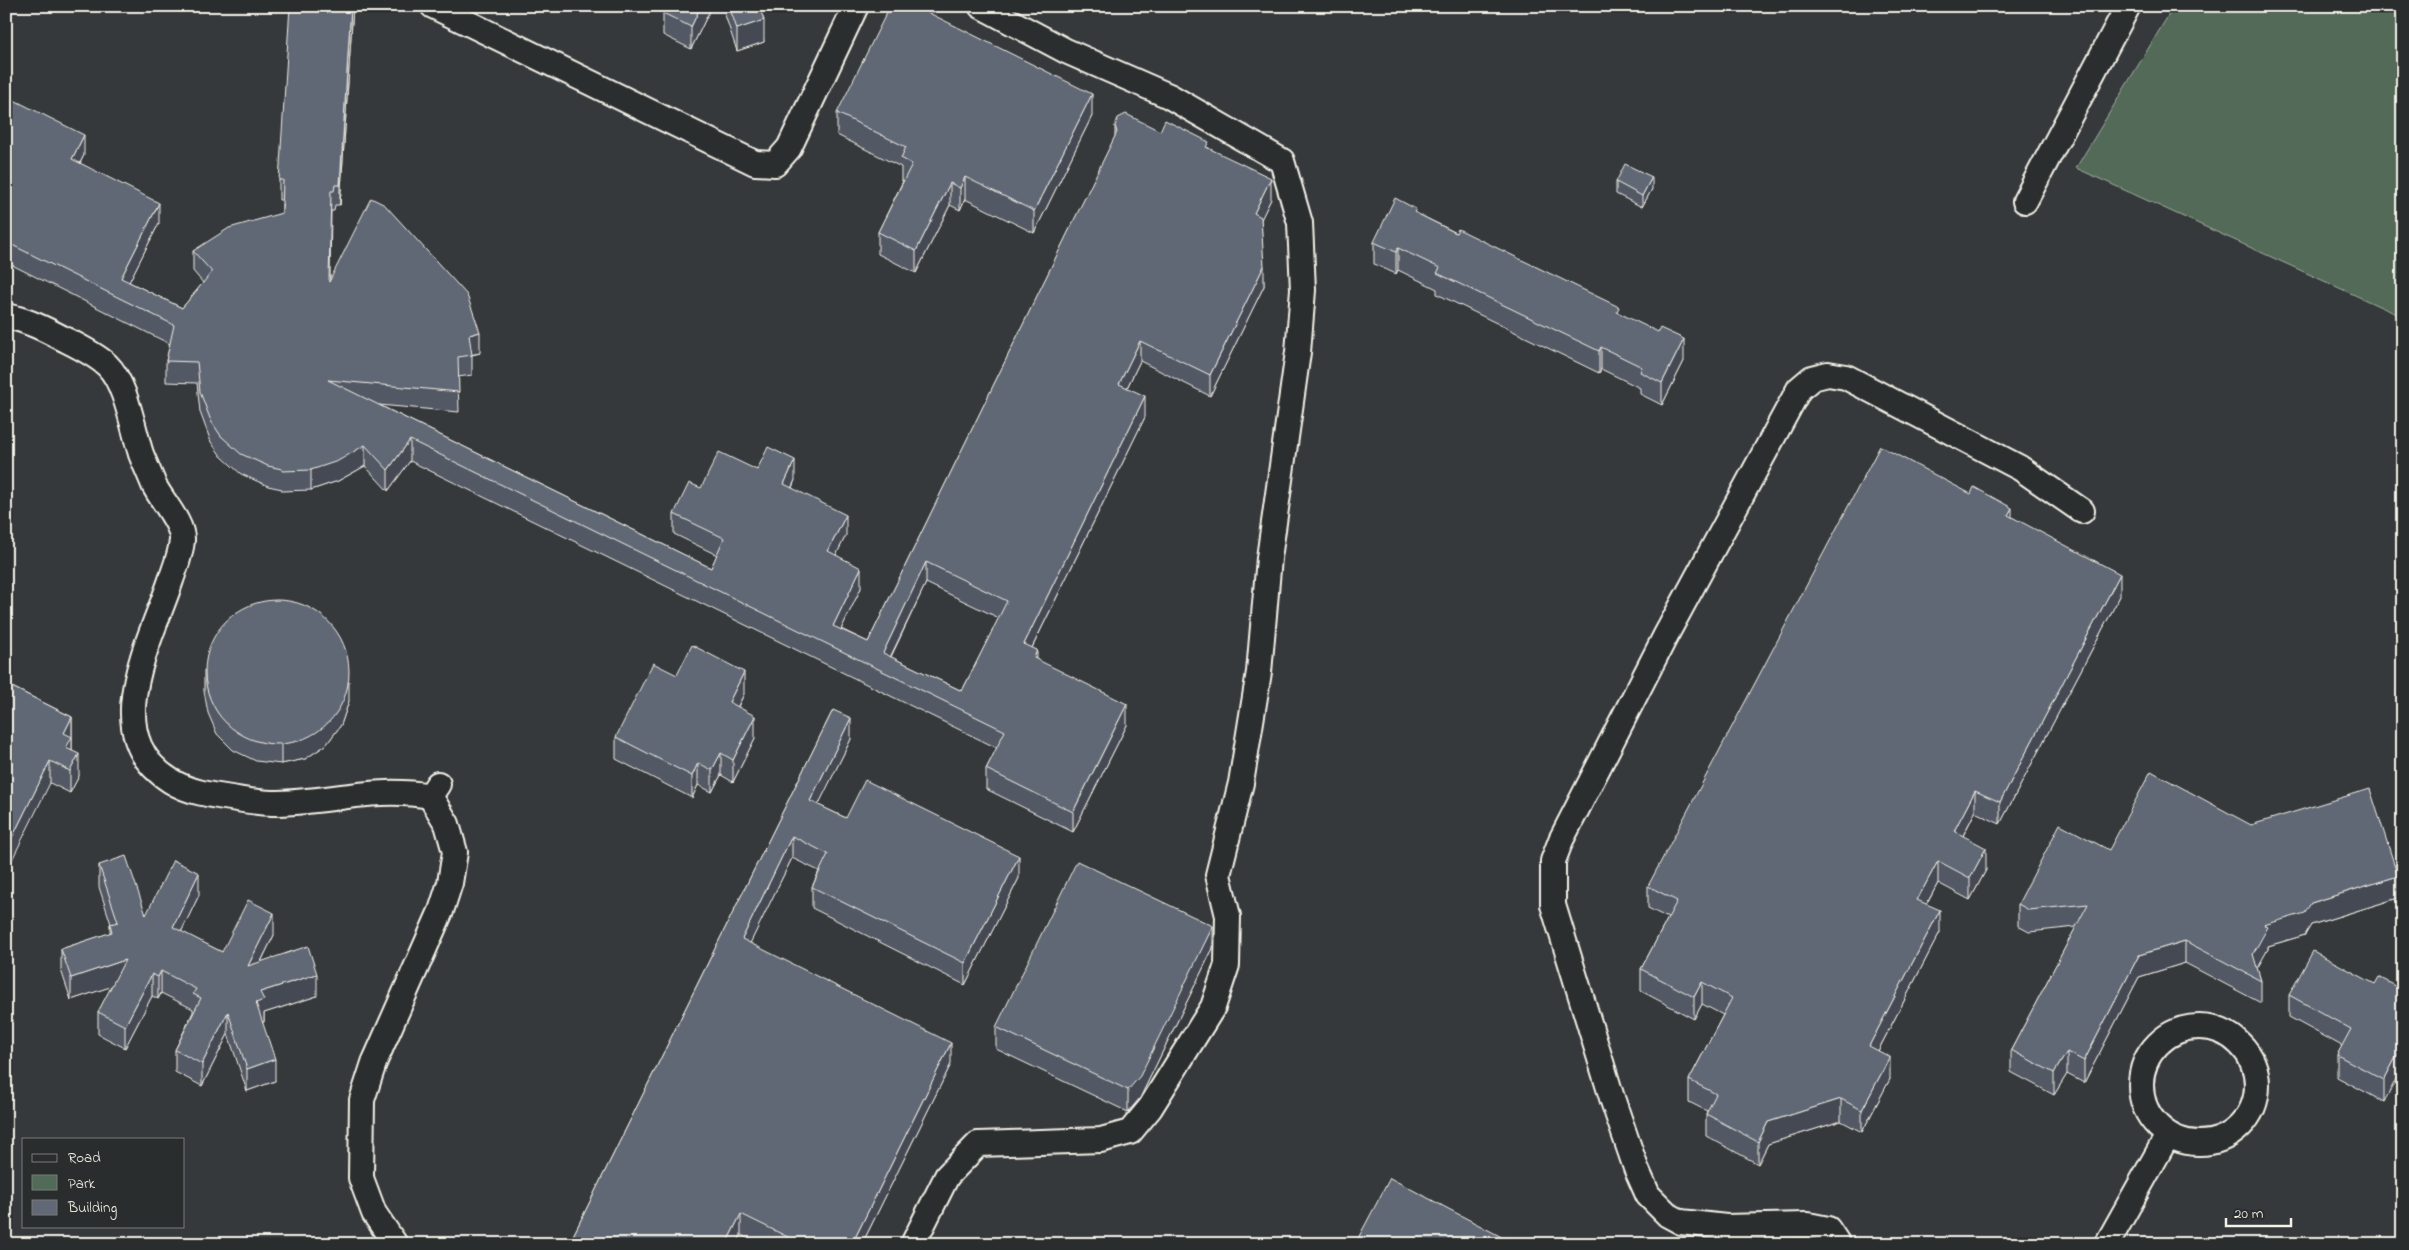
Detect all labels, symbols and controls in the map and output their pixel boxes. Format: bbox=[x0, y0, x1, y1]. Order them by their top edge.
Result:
legend bbox=[22, 1138, 185, 1228]
text: Road bbox=[68, 1147, 101, 1169]
text: Park bbox=[68, 1173, 96, 1195]
scale bar bbox=[2226, 1195, 2292, 1227]
text: Building bbox=[67, 1197, 117, 1220]
text: 20 m bbox=[2234, 1203, 2264, 1225]

